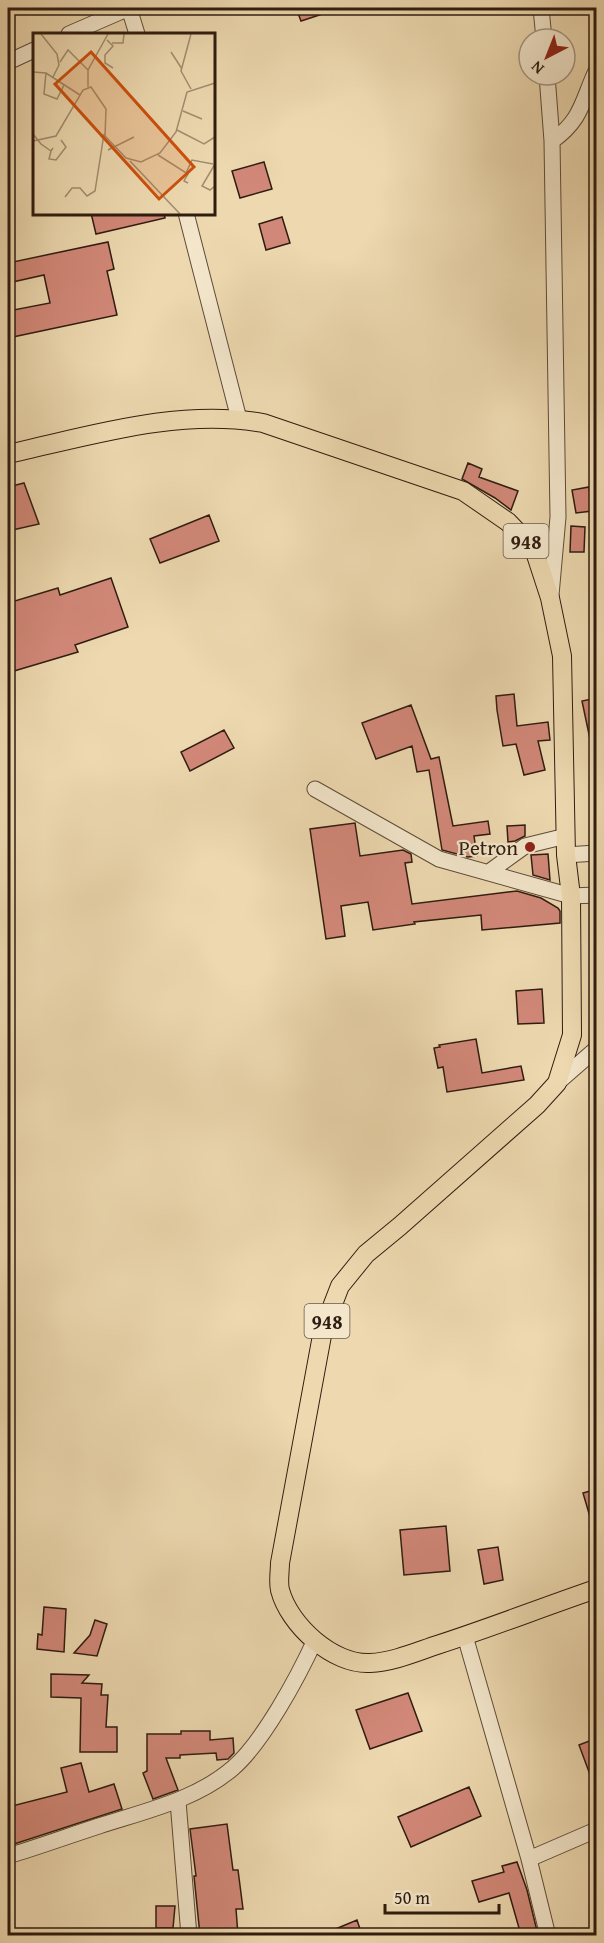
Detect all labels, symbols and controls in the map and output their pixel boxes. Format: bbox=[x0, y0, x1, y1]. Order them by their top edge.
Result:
north arrow bbox=[517, 27, 577, 87]
inset map bbox=[33, 33, 214, 214]
text: N bbox=[525, 55, 549, 81]
road number: 948 bbox=[504, 524, 548, 558]
place label: Petron bbox=[459, 832, 518, 863]
marker: Petron bbox=[523, 840, 537, 854]
road number: 948 bbox=[304, 1304, 350, 1338]
scale bar bbox=[385, 1877, 499, 1915]
text: 50 m bbox=[394, 1884, 430, 1911]

